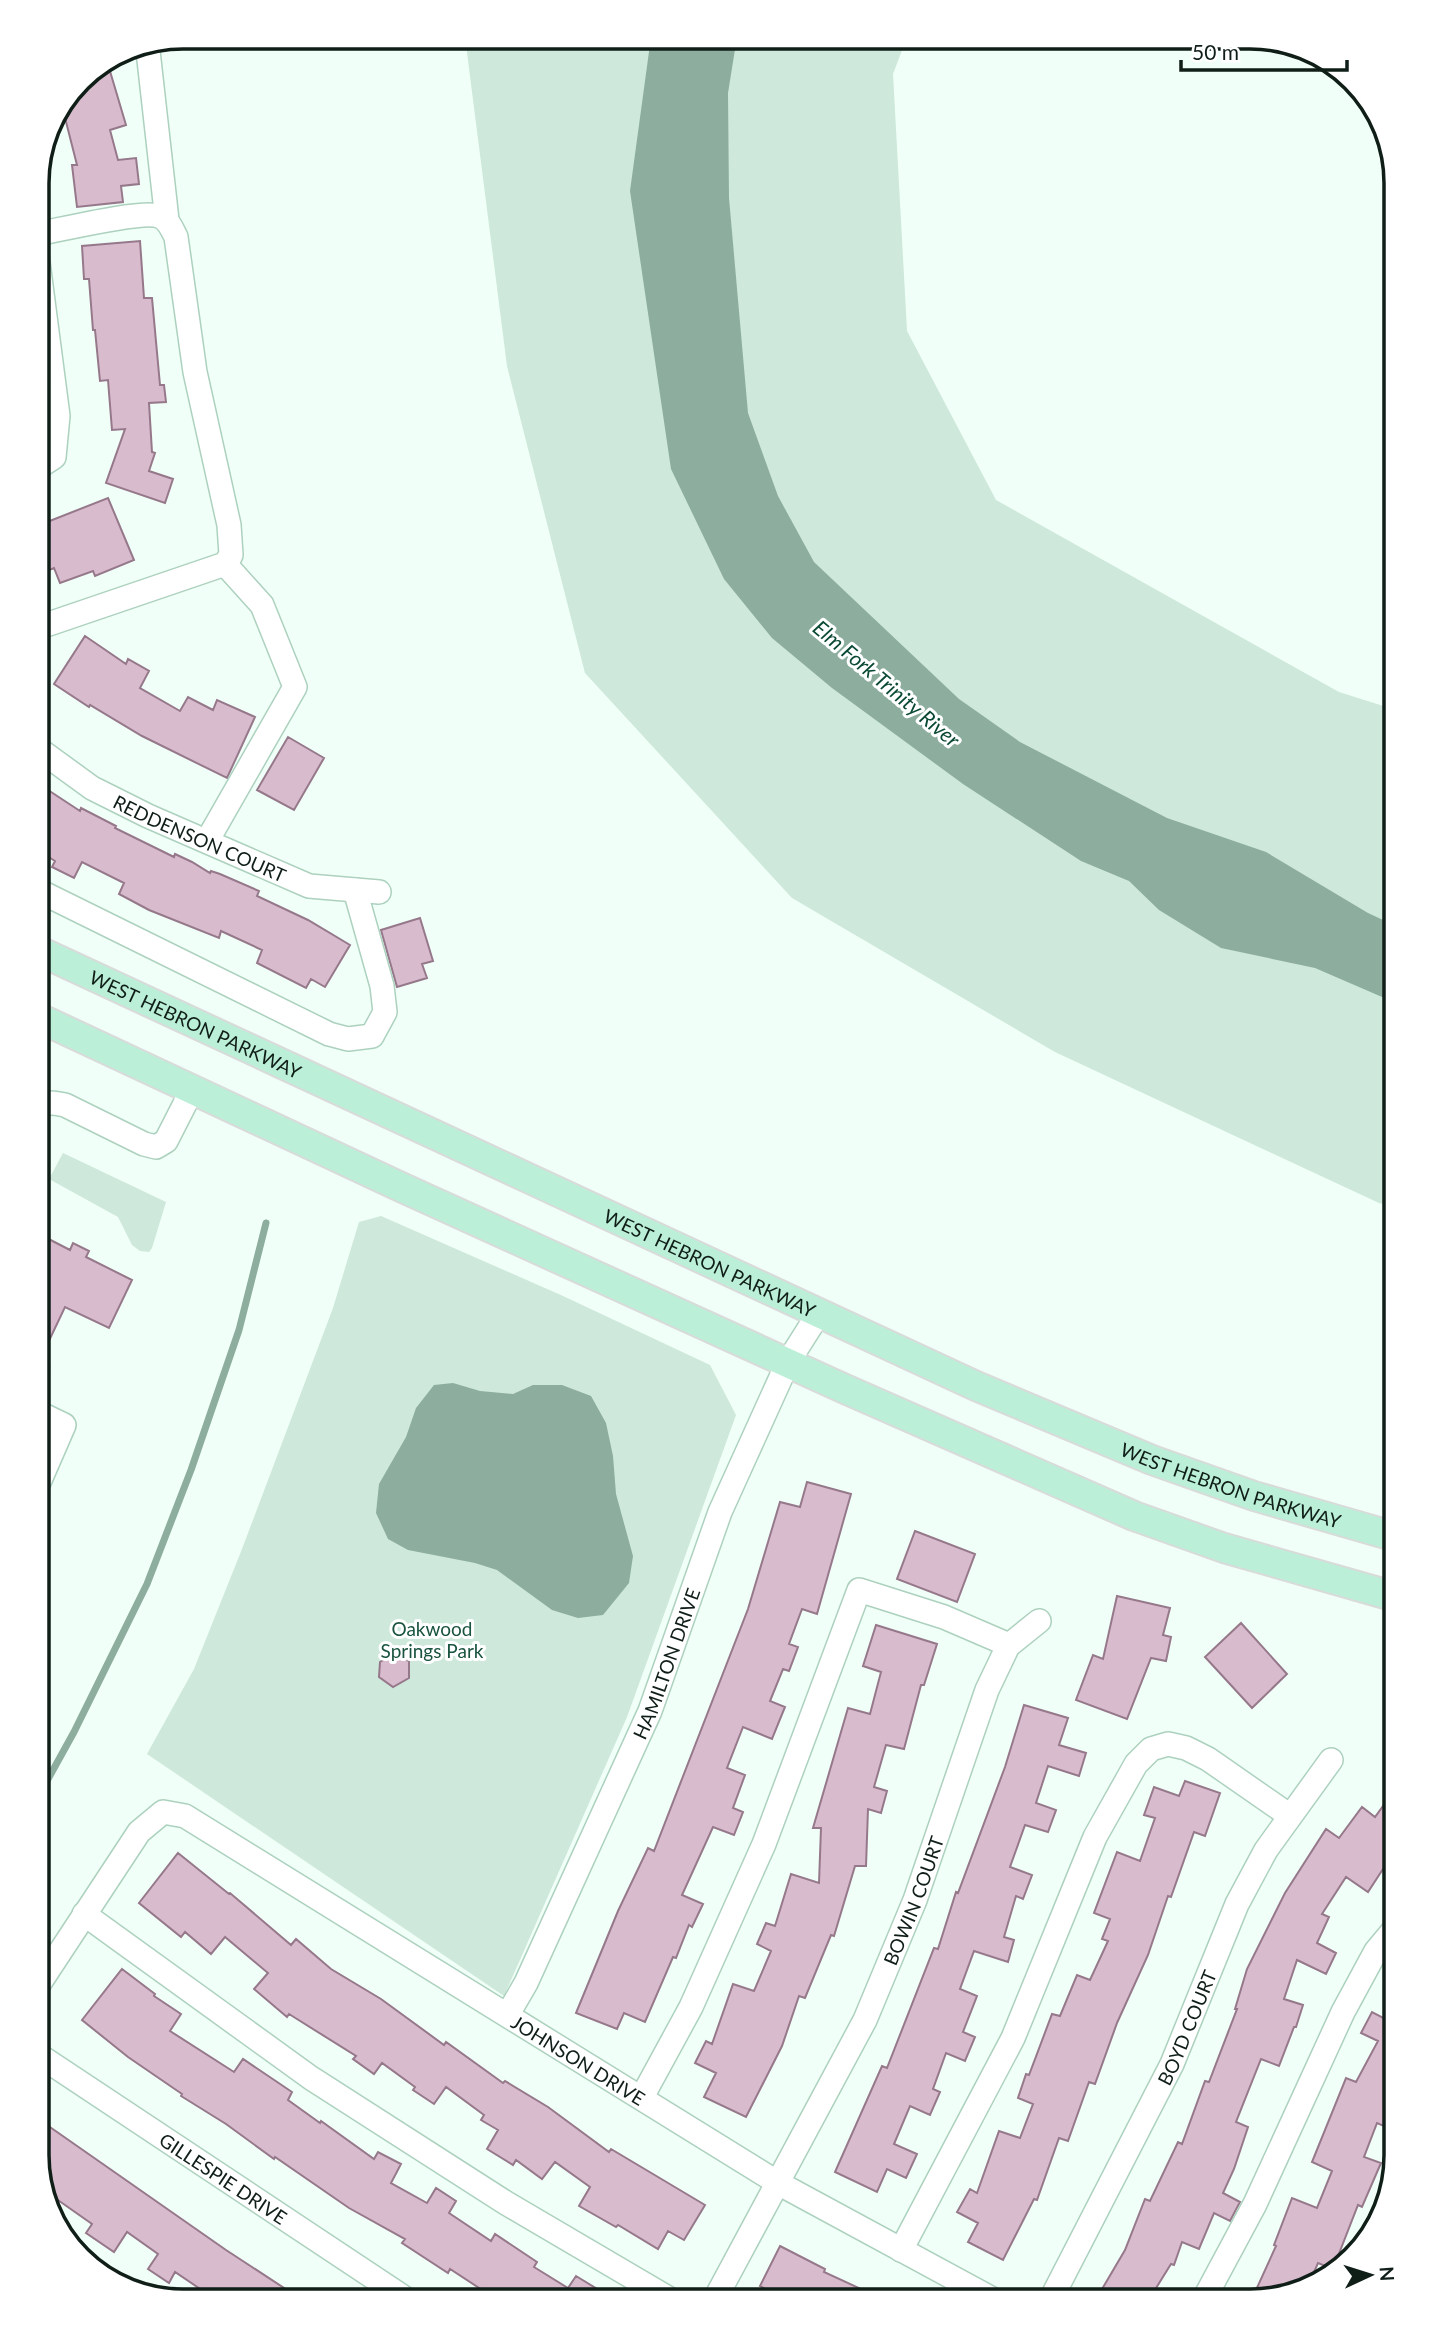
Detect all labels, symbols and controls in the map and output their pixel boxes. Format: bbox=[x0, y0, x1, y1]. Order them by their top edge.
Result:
scale bar bbox=[1181, 28, 1347, 72]
text: 50 m bbox=[1192, 39, 1239, 64]
water label: Elm Fork Trinity River bbox=[809, 614, 966, 752]
street label: REDDENSON COURT bbox=[110, 789, 290, 886]
street label: WEST HEBRON PARKWAY bbox=[86, 965, 305, 1083]
street label: WEST HEBRON PARKWAY bbox=[600, 1203, 820, 1322]
street label: WEST HEBRON PARKWAY bbox=[1117, 1437, 1344, 1532]
street label: HAMILTON DRIVE bbox=[627, 1585, 704, 1742]
park label: Oakwood Springs Park bbox=[381, 1617, 484, 1662]
street label: BOWIN COURT bbox=[878, 1833, 948, 1968]
street label: BOYD COURT bbox=[1152, 1966, 1221, 2089]
street label: JOHNSON DRIVE bbox=[508, 2010, 650, 2110]
street label: GILLESPIE DRIVE bbox=[156, 2127, 292, 2228]
north arrow bbox=[1335, 2240, 1405, 2310]
text: N bbox=[1375, 2266, 1399, 2282]

